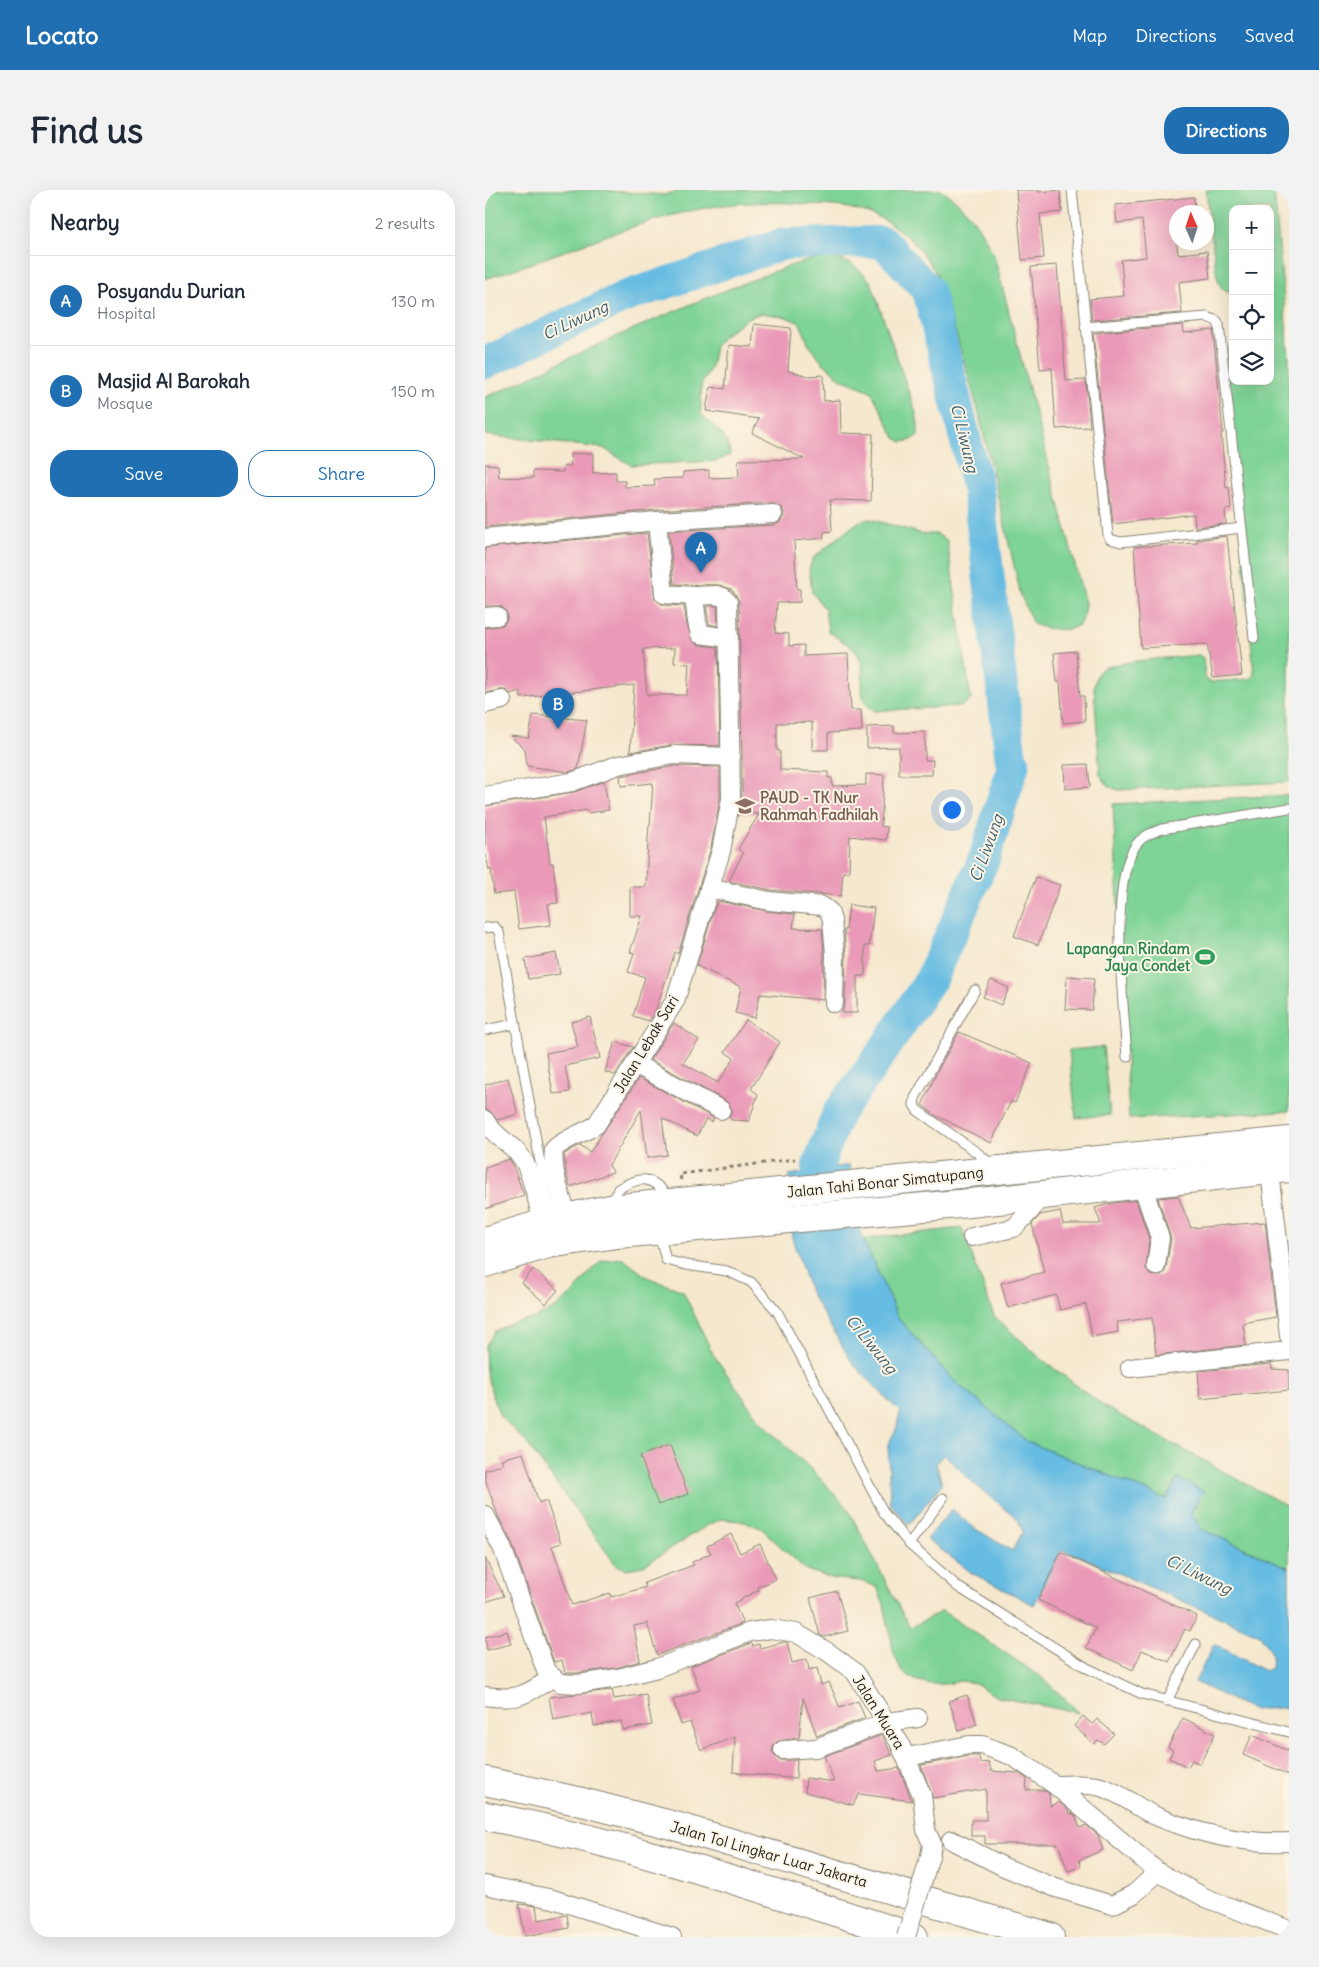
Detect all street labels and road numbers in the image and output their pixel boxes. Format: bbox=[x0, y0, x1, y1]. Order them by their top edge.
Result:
street label: Jalan Lebak Sari bbox=[609, 992, 683, 1096]
street label: Jalan Tahi Bonar Simatupang bbox=[786, 1162, 984, 1202]
street label: Jalan Muara bbox=[849, 1671, 910, 1753]
street label: Jalan Tol Lingkar Luar Jakarta bbox=[668, 1817, 870, 1891]

